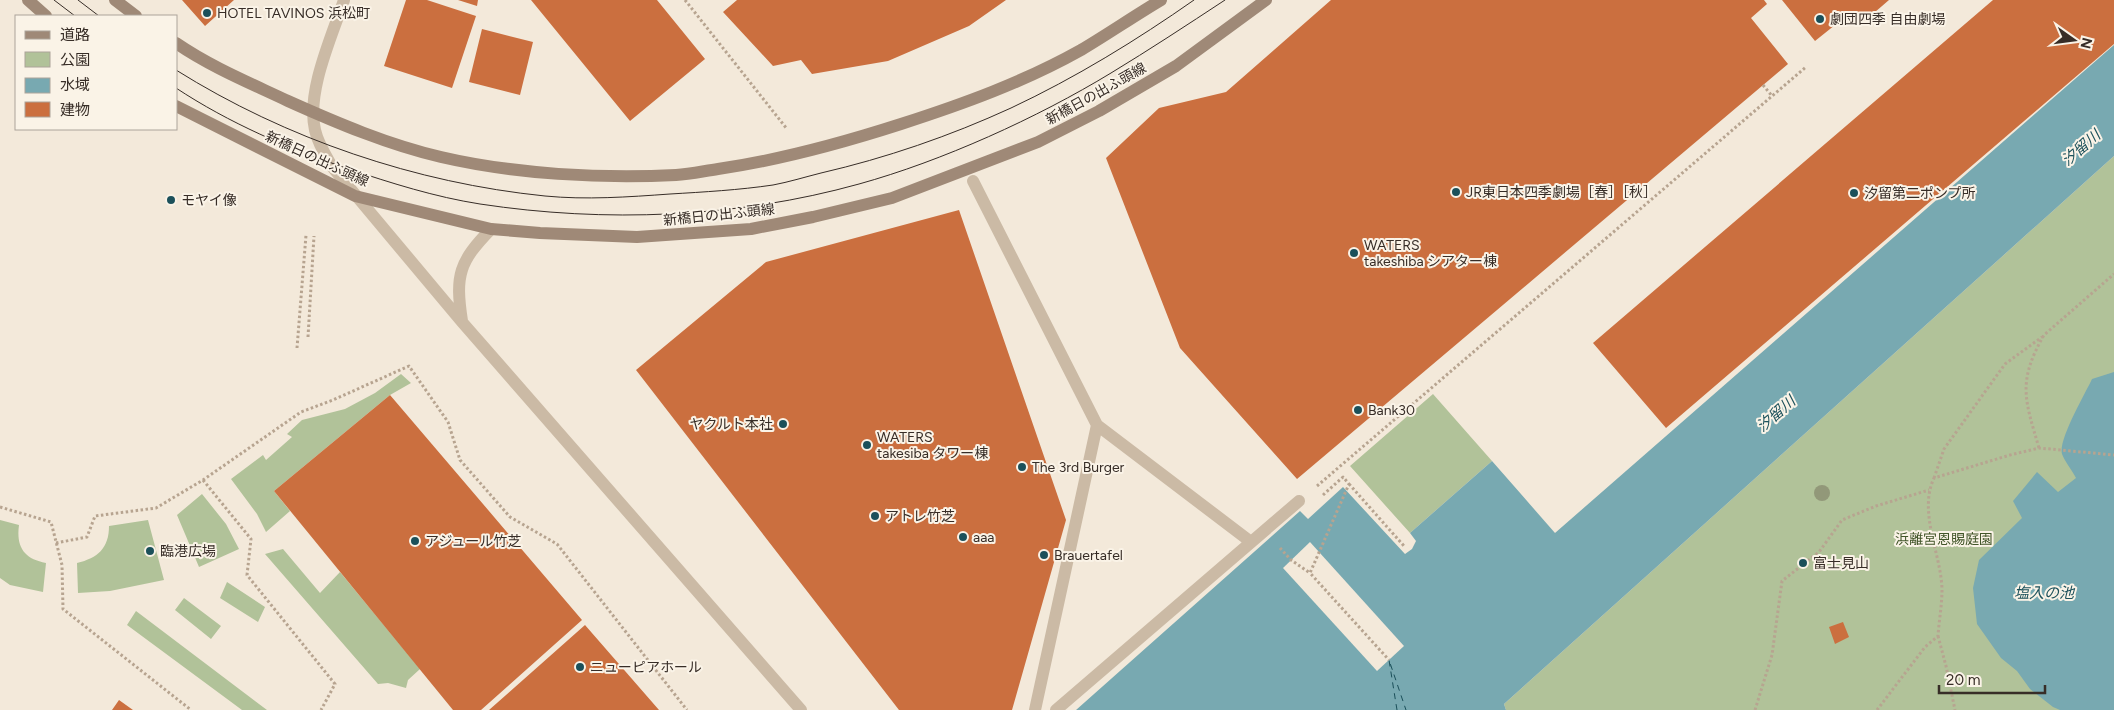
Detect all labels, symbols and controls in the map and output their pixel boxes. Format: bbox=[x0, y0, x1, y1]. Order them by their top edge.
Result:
place label: HOTEL TAVINOS 浜松町 bbox=[217, 5, 370, 22]
marker: HOTEL TAVINOS 浜松町 bbox=[201, 7, 213, 19]
place label: 劇団四季 自由劇場 bbox=[1830, 11, 1945, 28]
marker: 劇団四季 自由劇場 bbox=[1814, 13, 1826, 25]
legend bbox=[15, 15, 178, 130]
north arrow bbox=[2049, 15, 2099, 65]
text: 道路 bbox=[60, 26, 90, 44]
text: N bbox=[2077, 36, 2096, 50]
text: 公園 bbox=[60, 51, 90, 69]
street label: 新橋日の出ふ頭線 bbox=[1043, 59, 1149, 129]
text: 水域 bbox=[60, 76, 90, 94]
text: 建物 bbox=[60, 101, 90, 119]
water label: 汐留川 bbox=[2058, 125, 2105, 170]
street label: 新橋日の出ふ頭線 bbox=[263, 128, 371, 190]
place label: JR東日本四季劇場［春］［秋］ bbox=[1466, 184, 1657, 201]
place label: 汐留第二ポンプ所 bbox=[1864, 185, 1976, 202]
marker: JR東日本四季劇場［春］［秋］ bbox=[1450, 186, 1462, 198]
marker: 汐留第二ポンプ所 bbox=[1848, 187, 1860, 199]
place label: モヤイ像 bbox=[181, 192, 237, 209]
marker: モヤイ像 bbox=[165, 194, 177, 206]
street label: 新橋日の出ふ頭線 bbox=[662, 201, 776, 229]
place label: WATERS takeshiba シアター棟 bbox=[1364, 237, 1497, 270]
marker: WATERS takeshiba シアター棟 bbox=[1348, 247, 1360, 259]
water label: 汐留川 bbox=[1753, 391, 1800, 436]
place label: Bank30 bbox=[1368, 402, 1415, 419]
marker: Bank30 bbox=[1352, 404, 1364, 416]
place label: ヤクルト本社 bbox=[689, 416, 773, 433]
marker: ヤクルト本社 bbox=[777, 418, 789, 430]
place label: WATERS takesiba タワー棟 bbox=[877, 429, 988, 462]
marker: WATERS takesiba タワー棟 bbox=[861, 439, 873, 451]
place label: The 3rd Burger bbox=[1032, 459, 1125, 476]
marker: The 3rd Burger bbox=[1016, 461, 1028, 473]
place label: アトレ竹芝 bbox=[885, 508, 955, 525]
marker: アトレ竹芝 bbox=[869, 510, 881, 522]
place label: aaa bbox=[973, 529, 994, 546]
marker: aaa bbox=[957, 531, 969, 543]
park label: 浜離宮恩賜庭園 bbox=[1895, 531, 1993, 548]
place label: アジュール竹芝 bbox=[425, 533, 521, 550]
marker: アジュール竹芝 bbox=[409, 535, 421, 547]
place label: 臨港広場 bbox=[160, 543, 216, 560]
marker: 臨港広場 bbox=[144, 545, 156, 557]
place label: Brauertafel bbox=[1054, 547, 1123, 564]
marker: Brauertafel bbox=[1038, 549, 1050, 561]
place label: 富士見山 bbox=[1813, 555, 1869, 572]
marker: 富士見山 bbox=[1797, 557, 1809, 569]
water label: 塩入の池 bbox=[2014, 584, 2076, 602]
place label: ニューピアホール bbox=[590, 659, 702, 676]
marker: ニューピアホール bbox=[574, 661, 586, 673]
scale bar bbox=[1939, 662, 2045, 694]
text: 20 m bbox=[1946, 671, 1980, 689]

